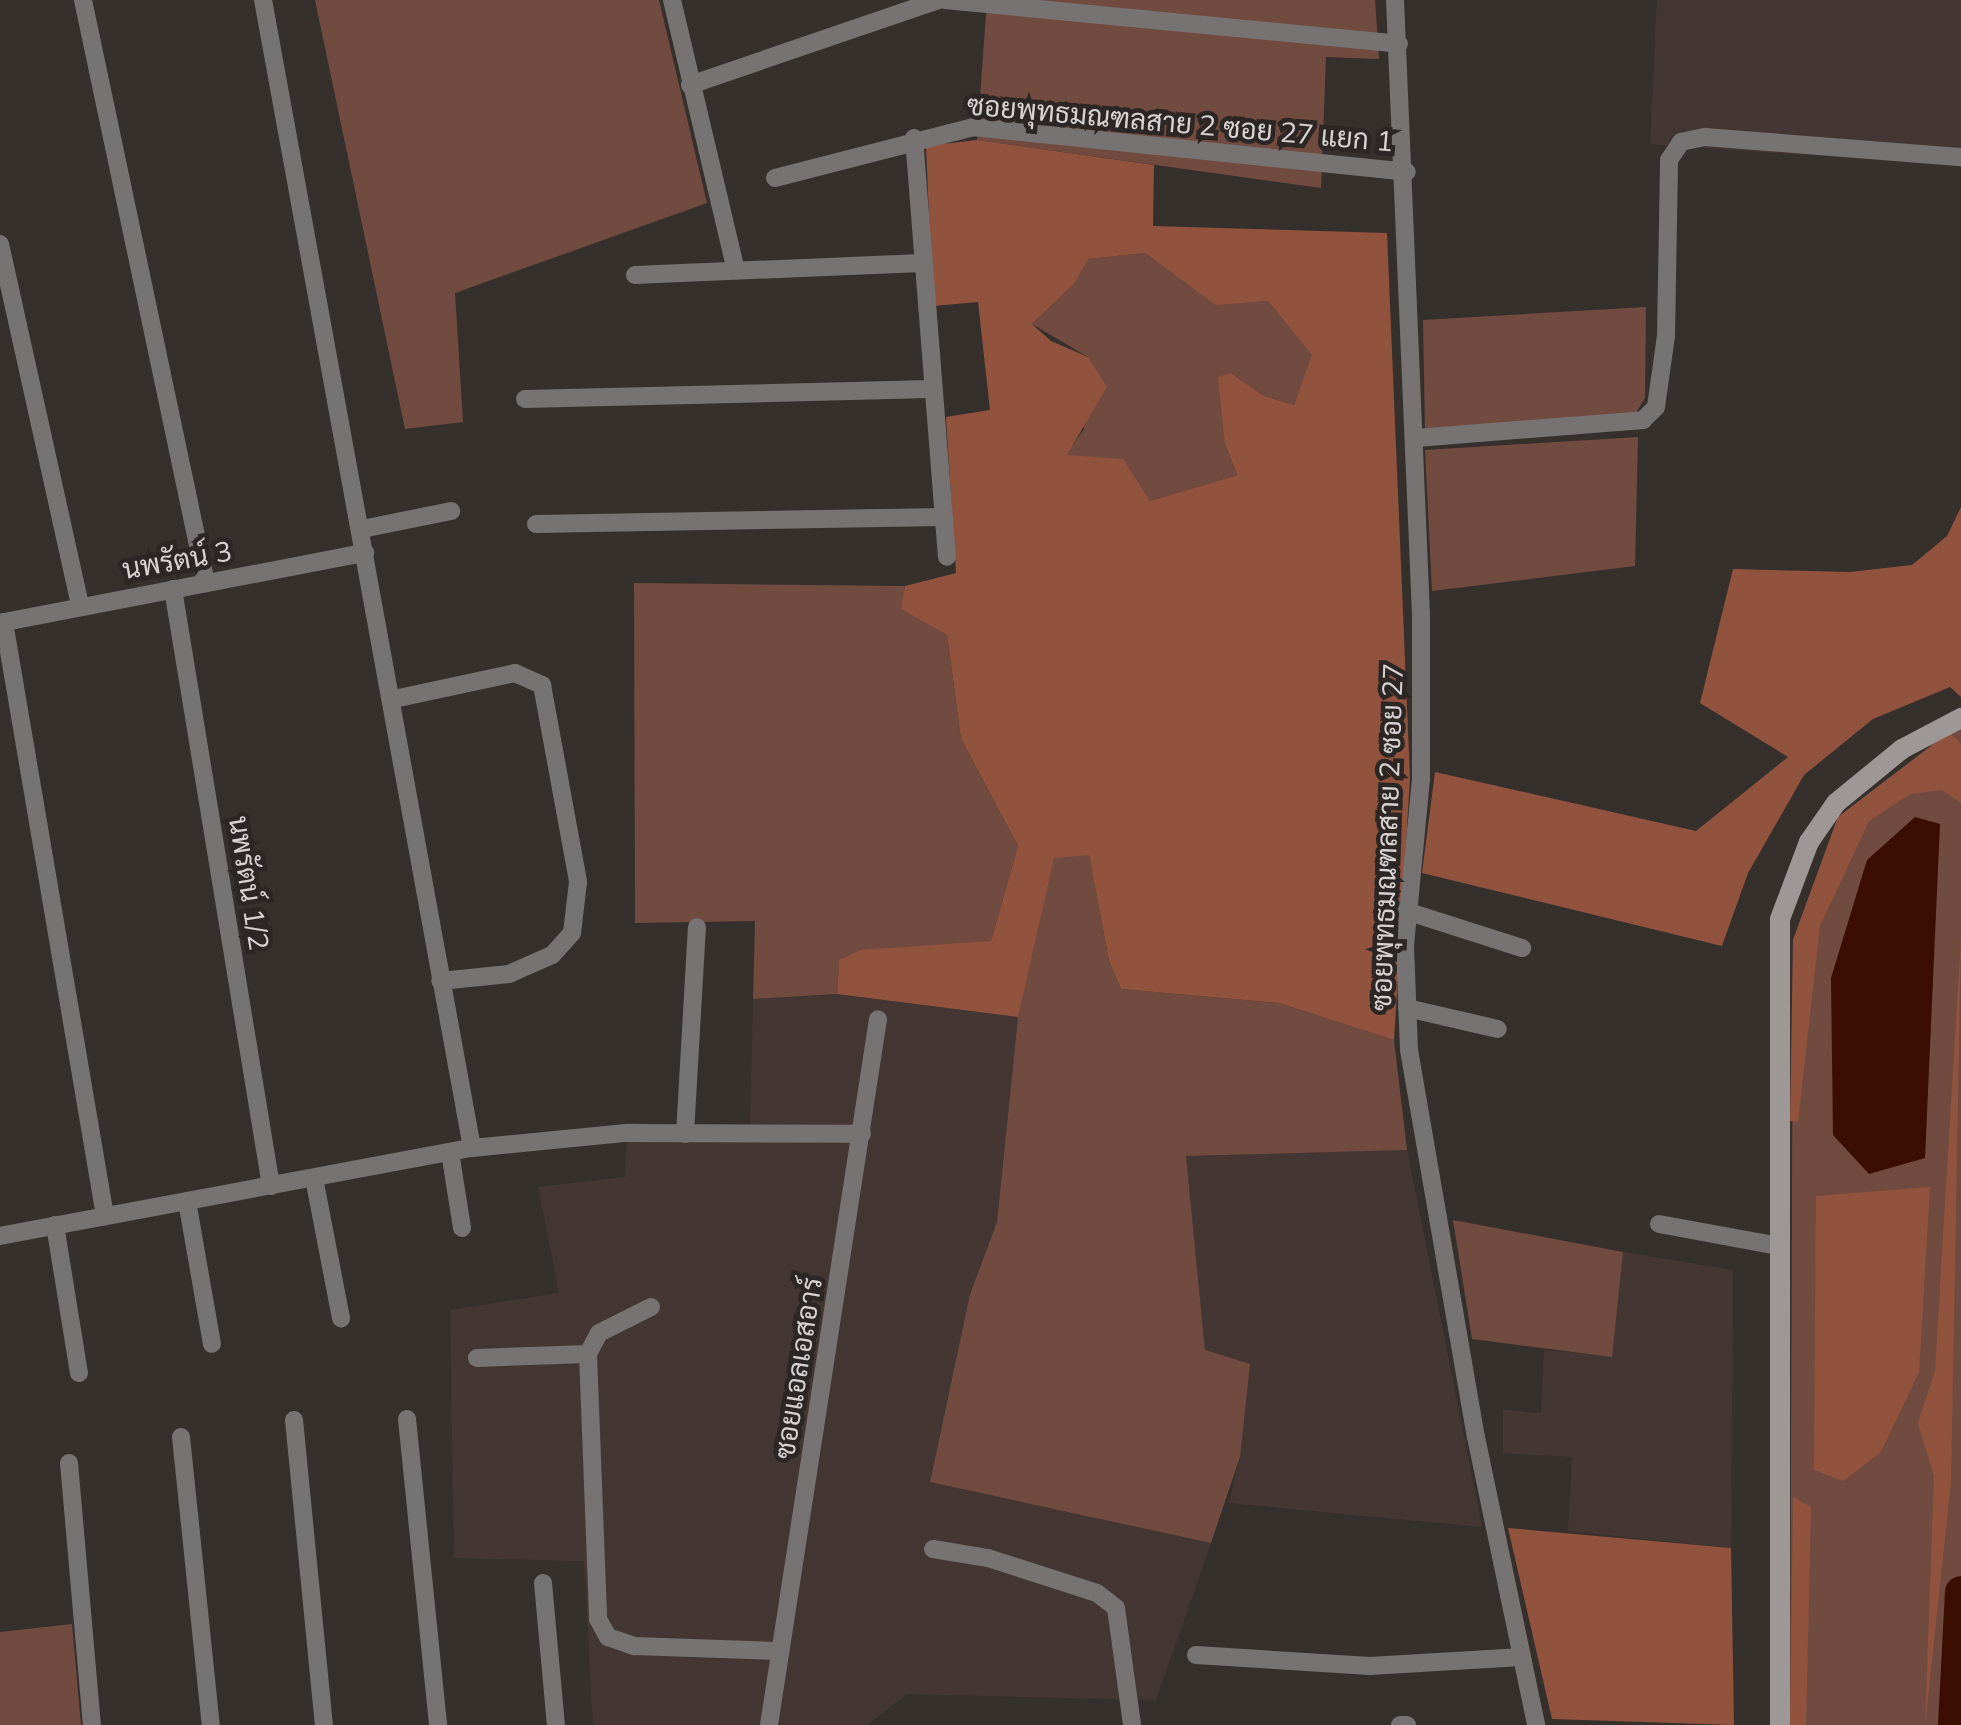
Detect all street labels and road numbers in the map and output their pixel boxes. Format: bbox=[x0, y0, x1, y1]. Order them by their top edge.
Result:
street label: ซอยพุทธมณฑลสาย 2 ซอย 27 แยก 1 bbox=[966, 88, 1394, 158]
street label: นพรัตน์ 3 bbox=[120, 534, 234, 586]
street label: ซอยพุทธมณฑลสาย 2 ซอย 27 bbox=[1364, 663, 1410, 1011]
street label: นพรัตน์ 1/2 bbox=[222, 814, 276, 952]
street label: ซอยแอลเอสอาร์ bbox=[767, 1275, 829, 1461]

